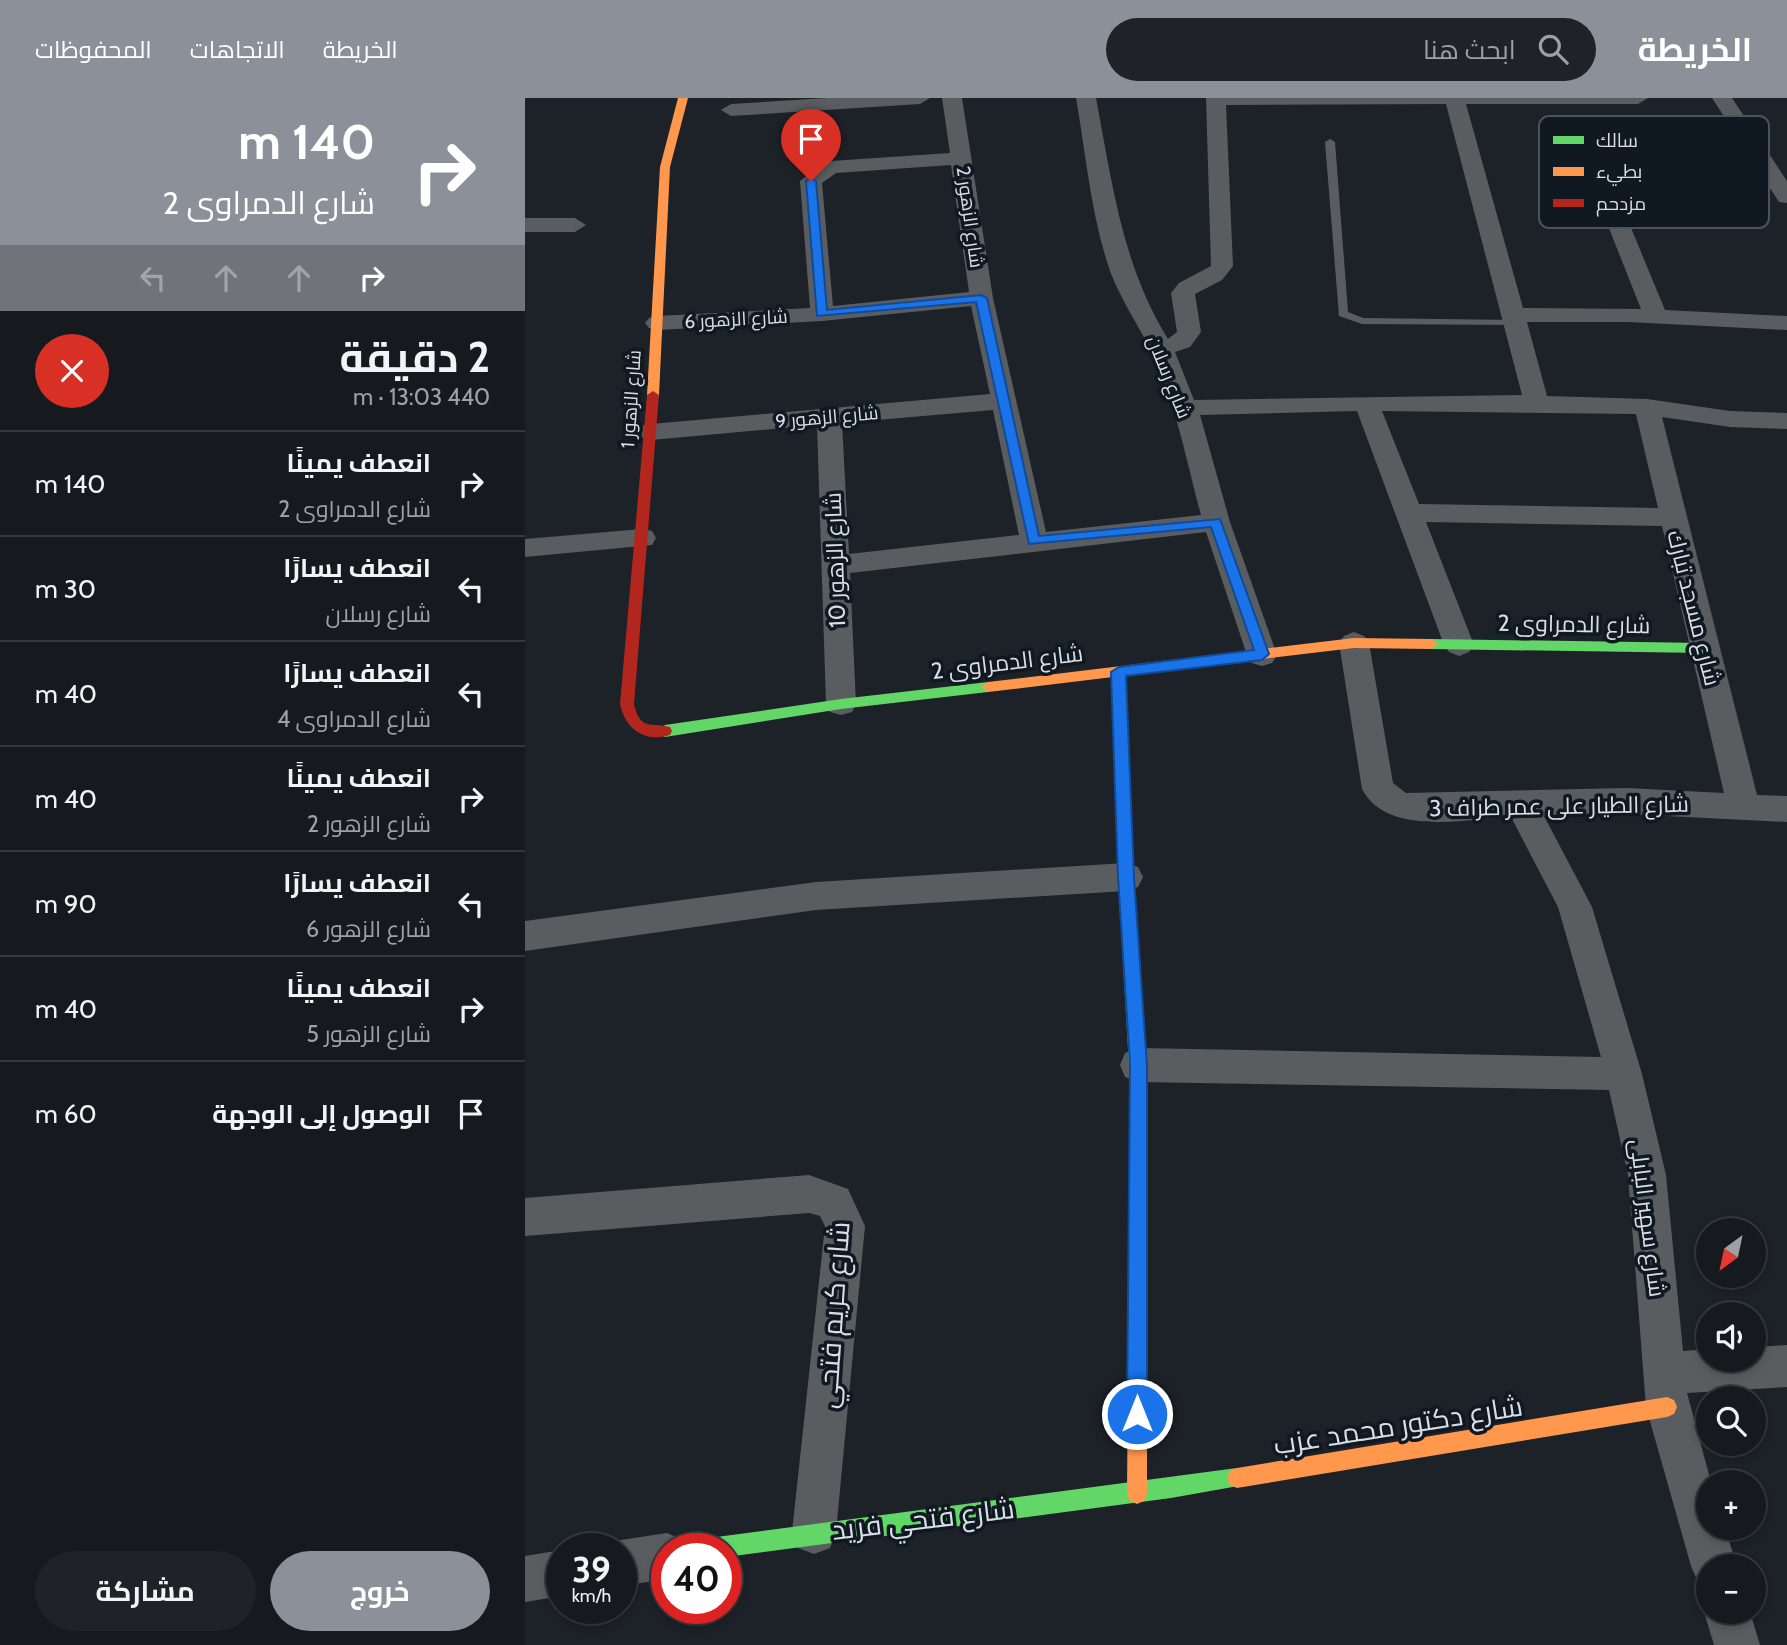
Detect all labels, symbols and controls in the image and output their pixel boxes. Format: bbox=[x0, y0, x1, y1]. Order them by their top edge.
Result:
search box bbox=[1106, 18, 1596, 81]
text: الخريطة bbox=[1638, 29, 1752, 69]
icon: search bbox=[1534, 30, 1572, 68]
text: ابحث هنا bbox=[1423, 34, 1516, 66]
text: المحفوظات bbox=[35, 35, 152, 64]
text: الاتجاهات bbox=[190, 35, 285, 64]
text: الخريطة bbox=[323, 35, 398, 64]
pin bbox=[781, 109, 841, 181]
text: 140 m bbox=[238, 112, 375, 171]
legend bbox=[1539, 116, 1769, 228]
icon: arrive bbox=[792, 120, 830, 158]
icon: right bbox=[399, 126, 490, 217]
text: سالك bbox=[1596, 129, 1638, 152]
text: بطيء bbox=[1596, 160, 1642, 186]
street label: شارع الزهور 2 bbox=[950, 165, 989, 270]
text: شارع الدمراوى 2 bbox=[162, 183, 375, 222]
text: مزدحم bbox=[1596, 192, 1646, 217]
icon: left bbox=[134, 259, 172, 297]
icon: ahead bbox=[207, 259, 245, 297]
icon: ahead bbox=[280, 259, 318, 297]
icon: right bbox=[353, 259, 391, 297]
street label: شارع الزهور 6 bbox=[684, 305, 788, 335]
text: 2 دقيقة bbox=[340, 331, 490, 383]
street label: شارع رسلان bbox=[1140, 332, 1196, 422]
button: close bbox=[35, 334, 109, 408]
street label: شارع الزهور 1 bbox=[616, 349, 648, 449]
text: 440 m · 13:03 bbox=[353, 383, 490, 411]
street label: شارع الزهور 9 bbox=[775, 401, 880, 435]
text: انعطف يمينًا bbox=[287, 447, 431, 479]
icon: right bbox=[452, 465, 490, 503]
text: 140 m bbox=[35, 468, 105, 500]
street label: شارع الزهور 10 bbox=[819, 492, 853, 628]
text: شارع الدمراوى 2 bbox=[278, 495, 431, 523]
street label: شارع مسجد تبارك bbox=[1659, 527, 1727, 689]
text: انعطف يسارًا bbox=[283, 552, 431, 584]
icon: left bbox=[452, 570, 490, 608]
text: 30 m bbox=[35, 573, 96, 605]
text: شارع رسلان bbox=[325, 600, 431, 628]
street label: شارع الدمراوى 2 bbox=[1497, 609, 1651, 641]
street label: شارع الدمراوى 2 bbox=[929, 639, 1085, 687]
text: انعطف يسارًا bbox=[283, 657, 431, 689]
icon: left bbox=[452, 675, 490, 713]
text: 40 m bbox=[35, 678, 97, 710]
text: شارع الدمراوى 4 bbox=[277, 705, 431, 733]
text: انعطف يمينًا bbox=[287, 762, 431, 794]
icon: right bbox=[452, 780, 490, 818]
text: 40 m bbox=[35, 783, 97, 815]
street label: شارع الطيار على عمر طراف 3 bbox=[1429, 790, 1689, 824]
text: شارع الزهور 2 bbox=[307, 810, 431, 838]
text: انعطف يسارًا bbox=[283, 867, 431, 899]
icon: left bbox=[452, 885, 490, 923]
text: 90 m bbox=[35, 888, 97, 920]
text: شارع الزهور 6 bbox=[306, 915, 431, 943]
text: انعطف يمينًا bbox=[287, 972, 431, 1004]
icon: right bbox=[452, 990, 490, 1028]
text: 40 m bbox=[35, 993, 97, 1025]
text: شارع الزهور 5 bbox=[307, 1020, 431, 1048]
icon: arrive bbox=[452, 1095, 490, 1133]
text: 60 m bbox=[35, 1098, 97, 1130]
text: الوصول إلى الوجهة bbox=[212, 1098, 431, 1130]
street label: شارع سهير البابلى bbox=[1622, 1137, 1672, 1299]
north arrow bbox=[1696, 1218, 1766, 1288]
map controls bbox=[1696, 1218, 1766, 1624]
street label: شارع كريم فتحي bbox=[809, 1220, 861, 1410]
button: sound bbox=[1696, 1302, 1766, 1372]
position arrow bbox=[1100, 1377, 1174, 1451]
button: search bbox=[1696, 1386, 1766, 1456]
street label: شارع دكتور محمد عزب bbox=[1271, 1389, 1525, 1463]
button: + bbox=[1696, 1470, 1766, 1540]
street label: شارع فتحي فريد bbox=[830, 1491, 1017, 1552]
speed limit sign: 40 bbox=[651, 1533, 742, 1624]
text: 39 bbox=[572, 1548, 611, 1591]
button: مشاركة bbox=[35, 1551, 256, 1631]
button: خروج bbox=[270, 1551, 490, 1631]
button: − bbox=[1696, 1554, 1766, 1624]
text: km/h bbox=[572, 1585, 611, 1607]

